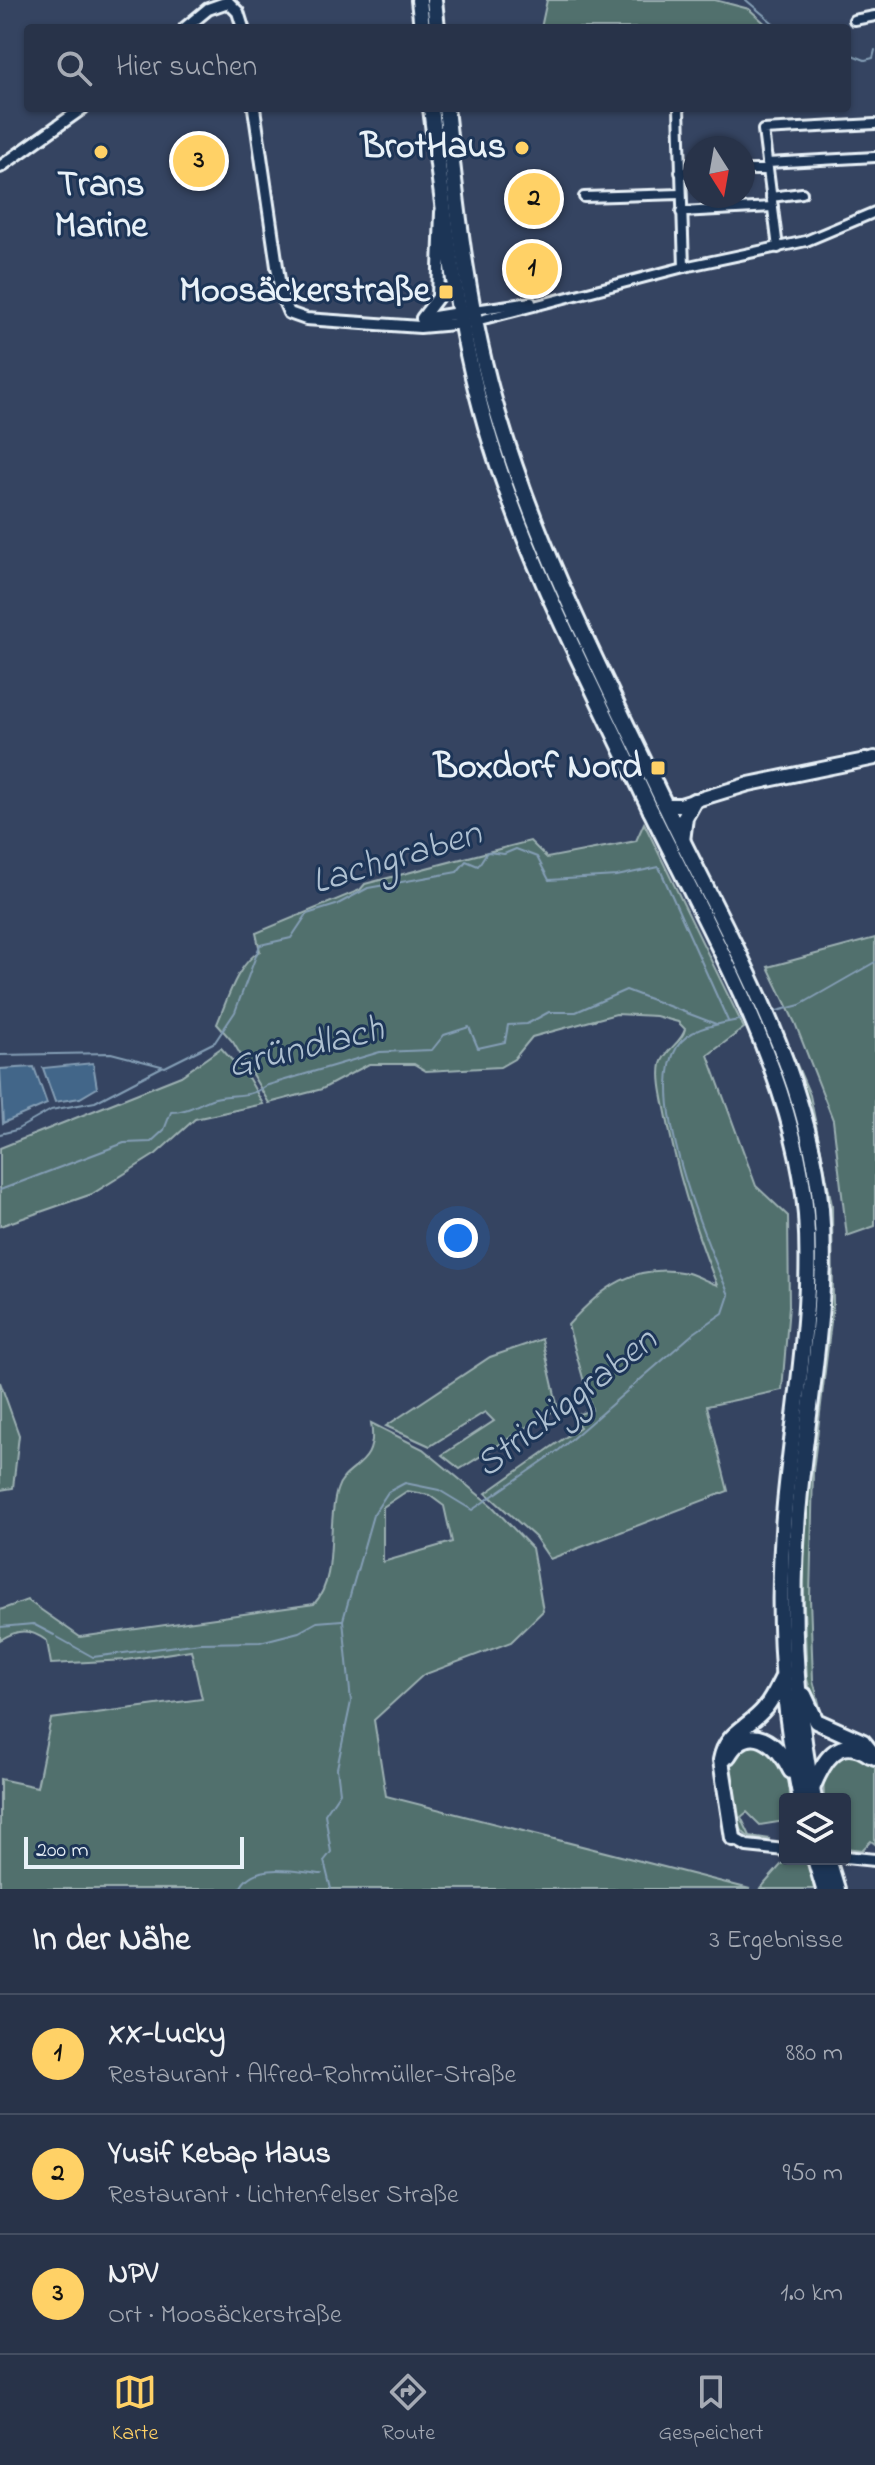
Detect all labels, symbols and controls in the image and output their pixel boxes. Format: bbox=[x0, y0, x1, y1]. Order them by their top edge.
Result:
search box bbox=[24, 24, 851, 112]
icon: search bbox=[52, 46, 96, 90]
text: Hier suchen bbox=[116, 46, 257, 90]
place label: BrotHaus bbox=[359, 122, 506, 175]
pin: 3 bbox=[173, 131, 225, 191]
north arrow bbox=[683, 136, 755, 208]
marker: BrotHaus bbox=[513, 139, 531, 157]
marker: Trans Marine bbox=[92, 143, 110, 161]
place label: Trans Marine bbox=[55, 160, 148, 254]
pin: 2 bbox=[508, 169, 560, 229]
pin: 1 bbox=[506, 239, 558, 299]
place label: Moosäckerstraße bbox=[179, 266, 431, 319]
marker: Moosäckerstraße bbox=[437, 283, 455, 301]
place label: Boxdorf Nord bbox=[432, 742, 643, 795]
marker: Boxdorf Nord bbox=[649, 759, 667, 777]
water label: Lachgraben bbox=[305, 806, 490, 911]
water label: Gründlach bbox=[222, 1002, 391, 1095]
your location bbox=[438, 1218, 478, 1258]
water label: Strickiggraben bbox=[464, 1314, 671, 1493]
map controls bbox=[779, 1793, 851, 1865]
button: layers bbox=[779, 1793, 851, 1865]
scale bar bbox=[24, 1833, 244, 1869]
text: 200 m bbox=[36, 1835, 89, 1867]
text: In der Nähe bbox=[32, 1916, 190, 1966]
text: 3 Ergebnisse bbox=[709, 1922, 843, 1960]
text: XX-Lucky bbox=[108, 2013, 225, 2057]
text: 1 bbox=[54, 2035, 62, 2073]
text: 880 m bbox=[786, 2035, 843, 2073]
text: Restaurant · Alfred-Rohrmüller-Straße bbox=[108, 2057, 516, 2095]
text: Yusif Kebap Haus bbox=[108, 2133, 331, 2177]
text: 2 bbox=[52, 2155, 64, 2193]
text: 950 m bbox=[782, 2155, 843, 2193]
text: Restaurant · Lichtenfelser Straße bbox=[108, 2177, 459, 2215]
text: NPV bbox=[108, 2253, 158, 2297]
text: 3 bbox=[53, 2275, 63, 2313]
text: 1.0 km bbox=[780, 2275, 843, 2313]
text: Ort · Moosäckerstraße bbox=[108, 2297, 342, 2335]
tab: Karte bbox=[112, 2370, 158, 2450]
tab: Route bbox=[382, 2370, 435, 2450]
tab: Gespeichert bbox=[658, 2370, 763, 2450]

